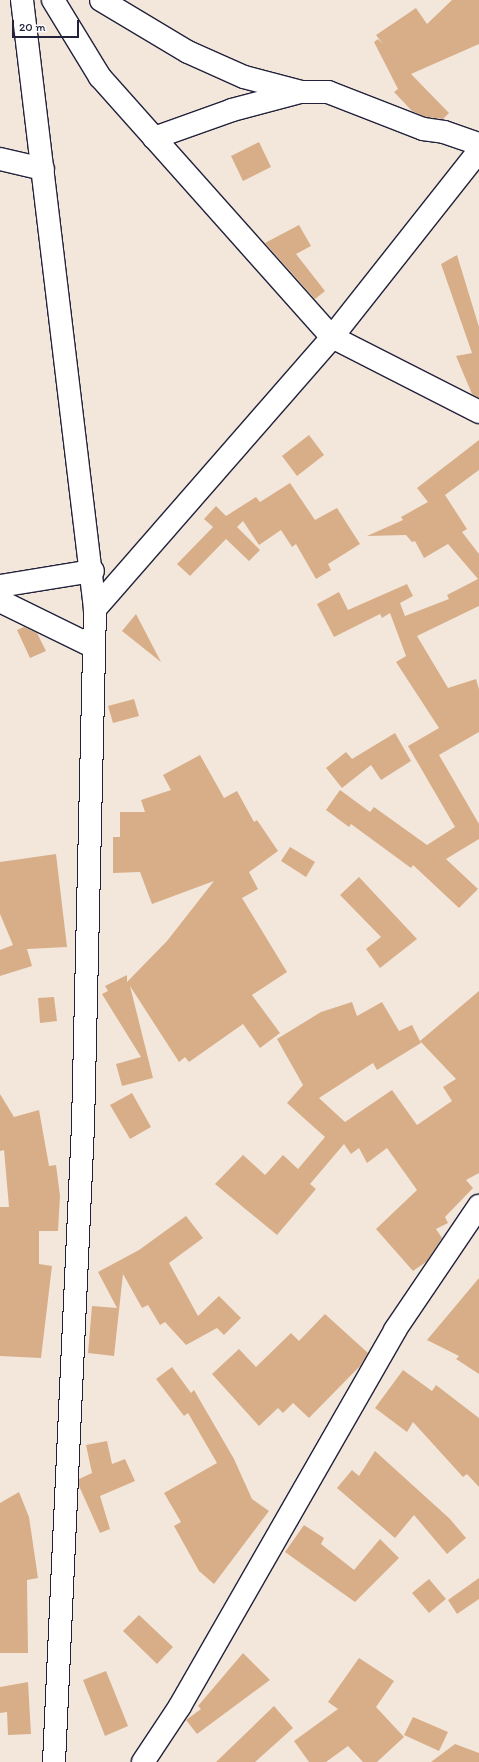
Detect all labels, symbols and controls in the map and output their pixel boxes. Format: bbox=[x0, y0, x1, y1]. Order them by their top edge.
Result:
scale bar bbox=[14, 12, 81, 38]
text: 20 m bbox=[19, 20, 46, 34]

